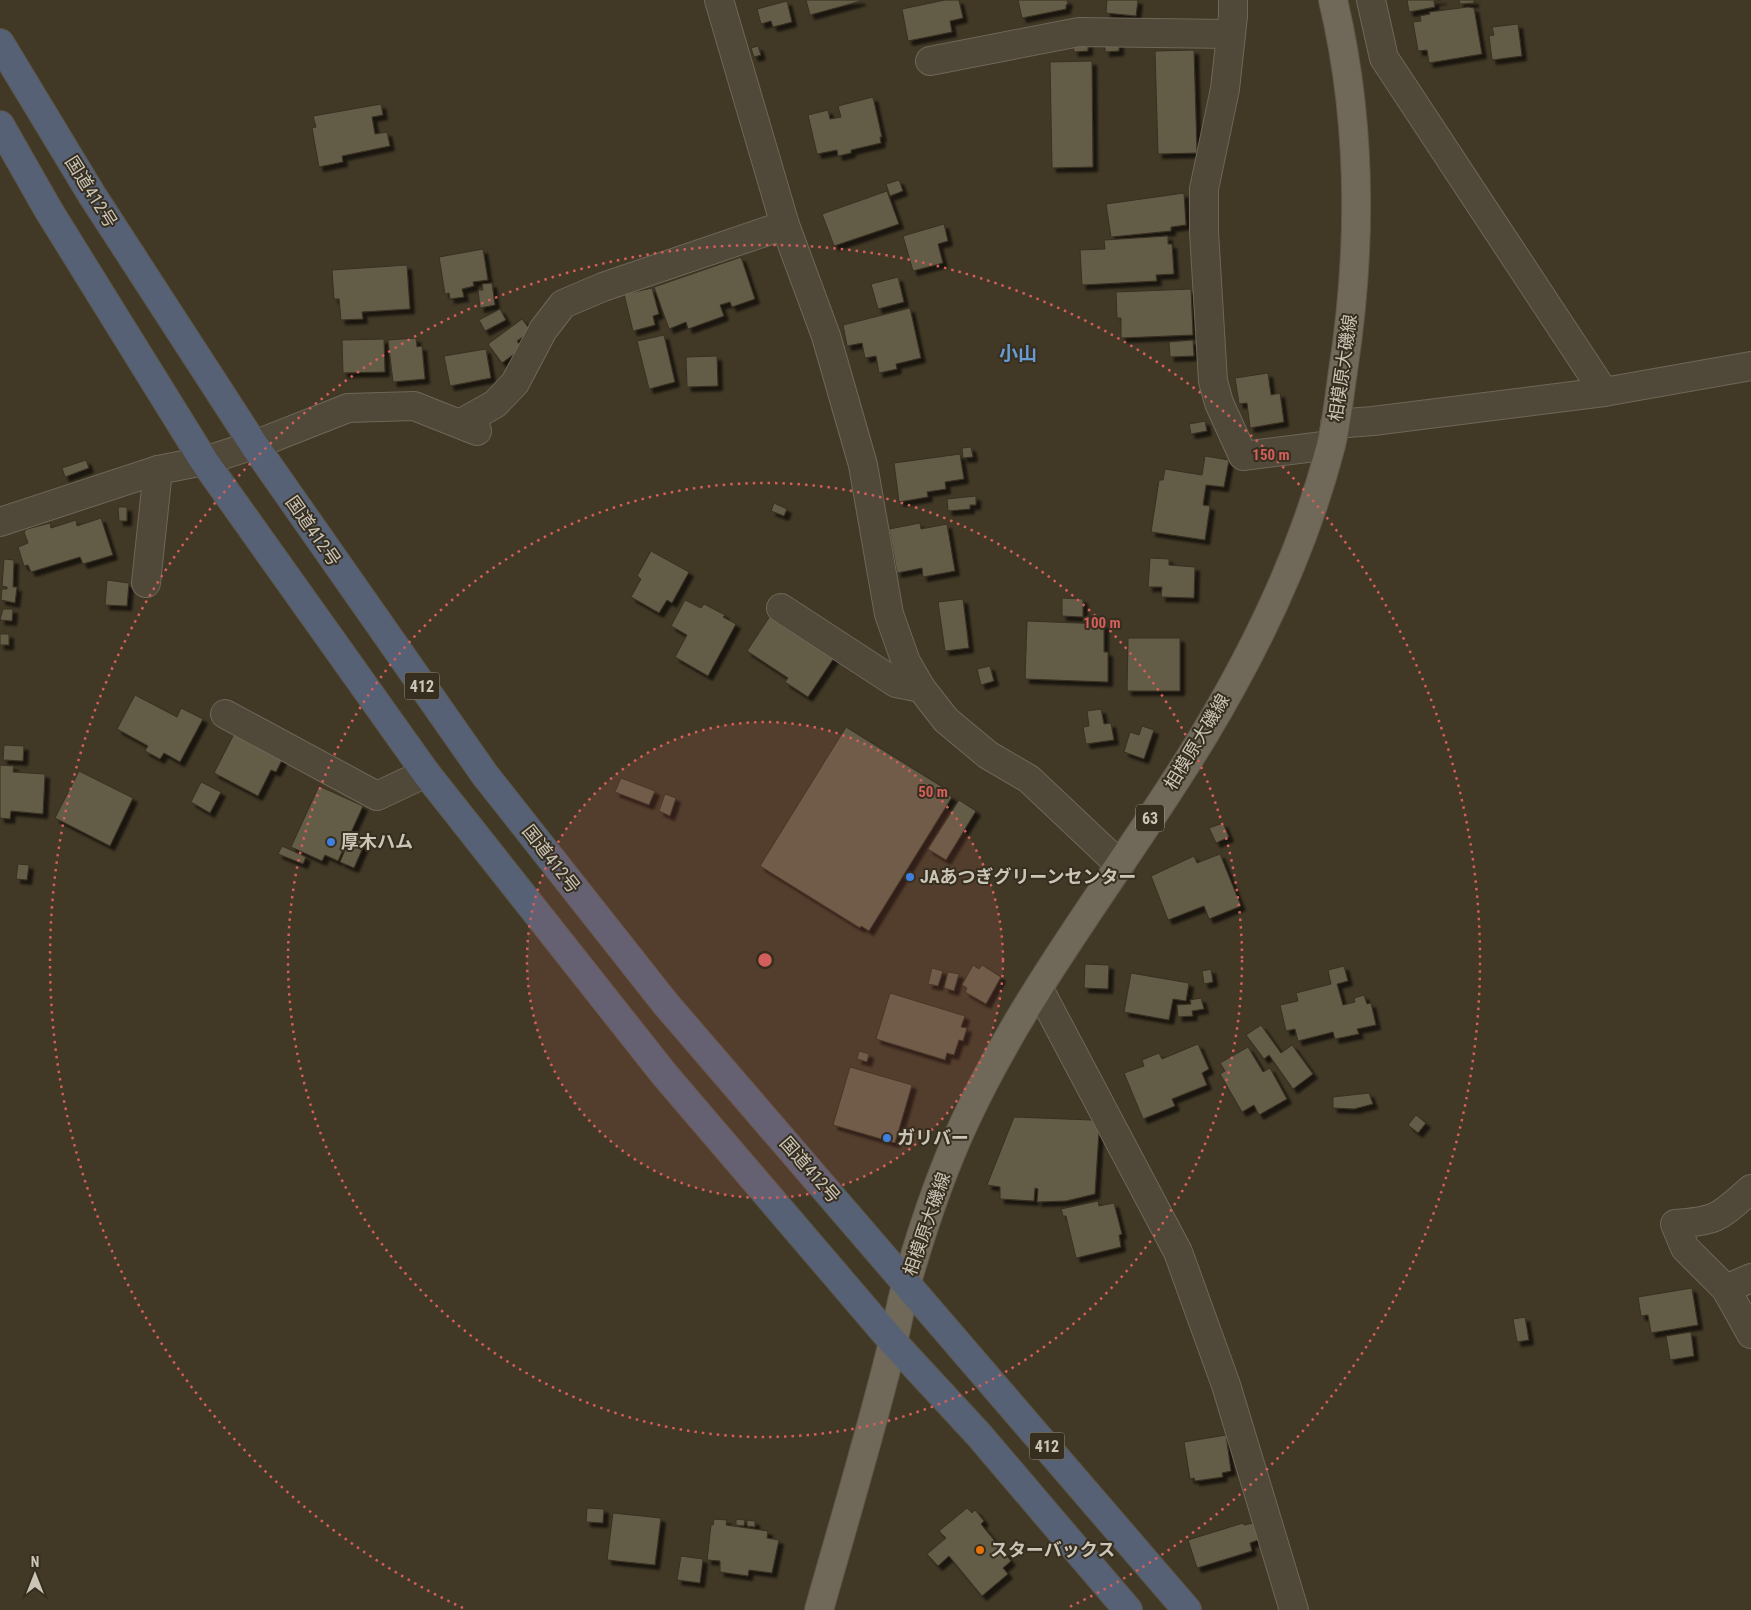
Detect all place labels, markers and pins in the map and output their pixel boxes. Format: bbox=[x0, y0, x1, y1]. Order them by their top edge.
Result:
place label: 厚木ハム bbox=[341, 831, 413, 852]
marker: 厚木ハム bbox=[325, 836, 337, 848]
place label: JAあつぎグリーンセンター bbox=[920, 866, 1136, 887]
marker: JAあつぎグリーンセンター bbox=[904, 871, 916, 883]
centre of rings bbox=[756, 951, 774, 969]
place label: ガリバー bbox=[897, 1127, 969, 1148]
marker: ガリバー bbox=[881, 1132, 893, 1144]
place label: スターバックス bbox=[990, 1539, 1115, 1560]
marker: スターバックス bbox=[974, 1544, 986, 1556]

